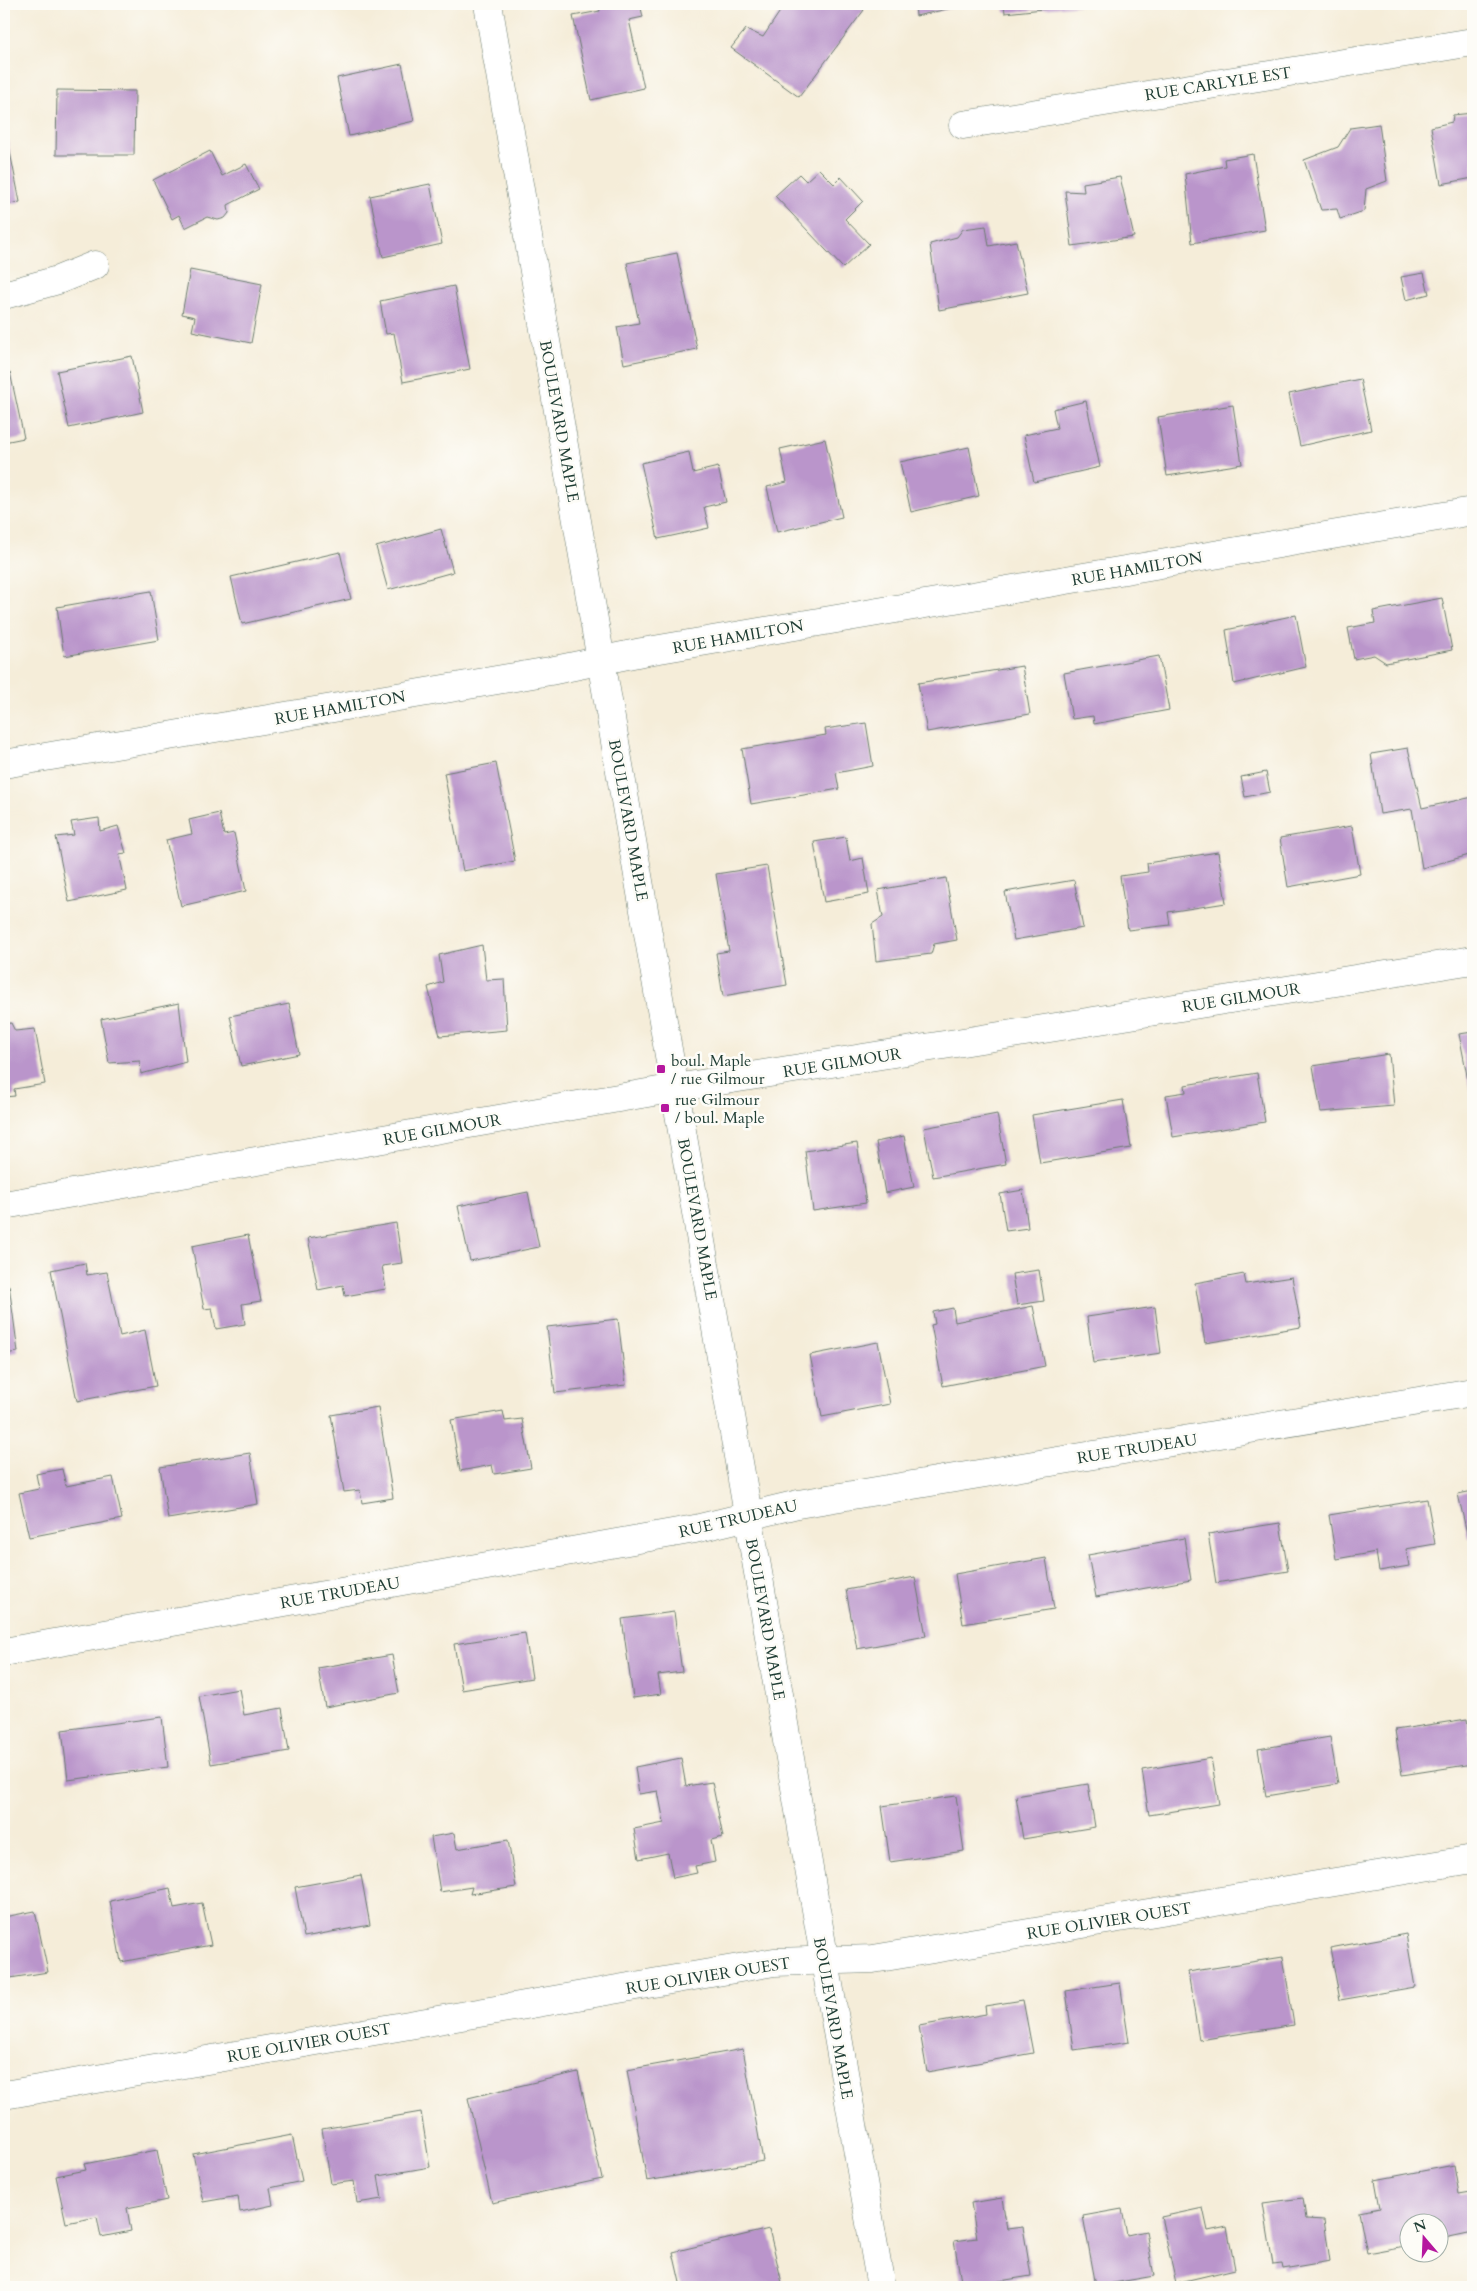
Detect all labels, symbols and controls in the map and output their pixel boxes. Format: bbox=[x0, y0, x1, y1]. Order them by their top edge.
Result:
street label: RUE CARLYLE EST bbox=[1143, 61, 1293, 106]
street label: BOULEVARD MAPLE bbox=[534, 338, 584, 504]
street label: RUE HAMILTON bbox=[1070, 547, 1205, 591]
street label: RUE HAMILTON bbox=[671, 615, 806, 659]
street label: RUE HAMILTON bbox=[273, 686, 408, 730]
street label: BOULEVARD MAPLE bbox=[603, 737, 653, 903]
street label: RUE GILMOUR bbox=[1181, 978, 1302, 1018]
street label: RUE GILMOUR bbox=[782, 1043, 903, 1083]
place label: boul. Maple / rue Gilmour bbox=[671, 1050, 765, 1090]
marker: boul. Maple / rue Gilmour bbox=[655, 1063, 667, 1075]
place label: rue Gilmour / boul. Maple bbox=[675, 1089, 765, 1129]
marker: rue Gilmour / boul. Maple bbox=[659, 1102, 671, 1114]
street label: RUE GILMOUR bbox=[382, 1109, 503, 1151]
street label: BOULEVARD MAPLE bbox=[672, 1136, 722, 1302]
street label: RUE TRUDEAU bbox=[1075, 1429, 1199, 1469]
street label: RUE TRUDEAU bbox=[677, 1495, 800, 1543]
street label: BOULEVARD MAPLE bbox=[740, 1536, 790, 1702]
street label: RUE TRUDEAU bbox=[278, 1572, 402, 1614]
street label: RUE OLIVIER OUEST bbox=[1025, 1897, 1193, 1945]
street label: BOULEVARD MAPLE bbox=[808, 1935, 858, 2101]
street label: RUE OLIVIER OUEST bbox=[624, 1952, 792, 2000]
street label: RUE OLIVIER OUEST bbox=[225, 2018, 393, 2068]
north arrow bbox=[1400, 2214, 1450, 2264]
text: N bbox=[1411, 2215, 1429, 2237]

